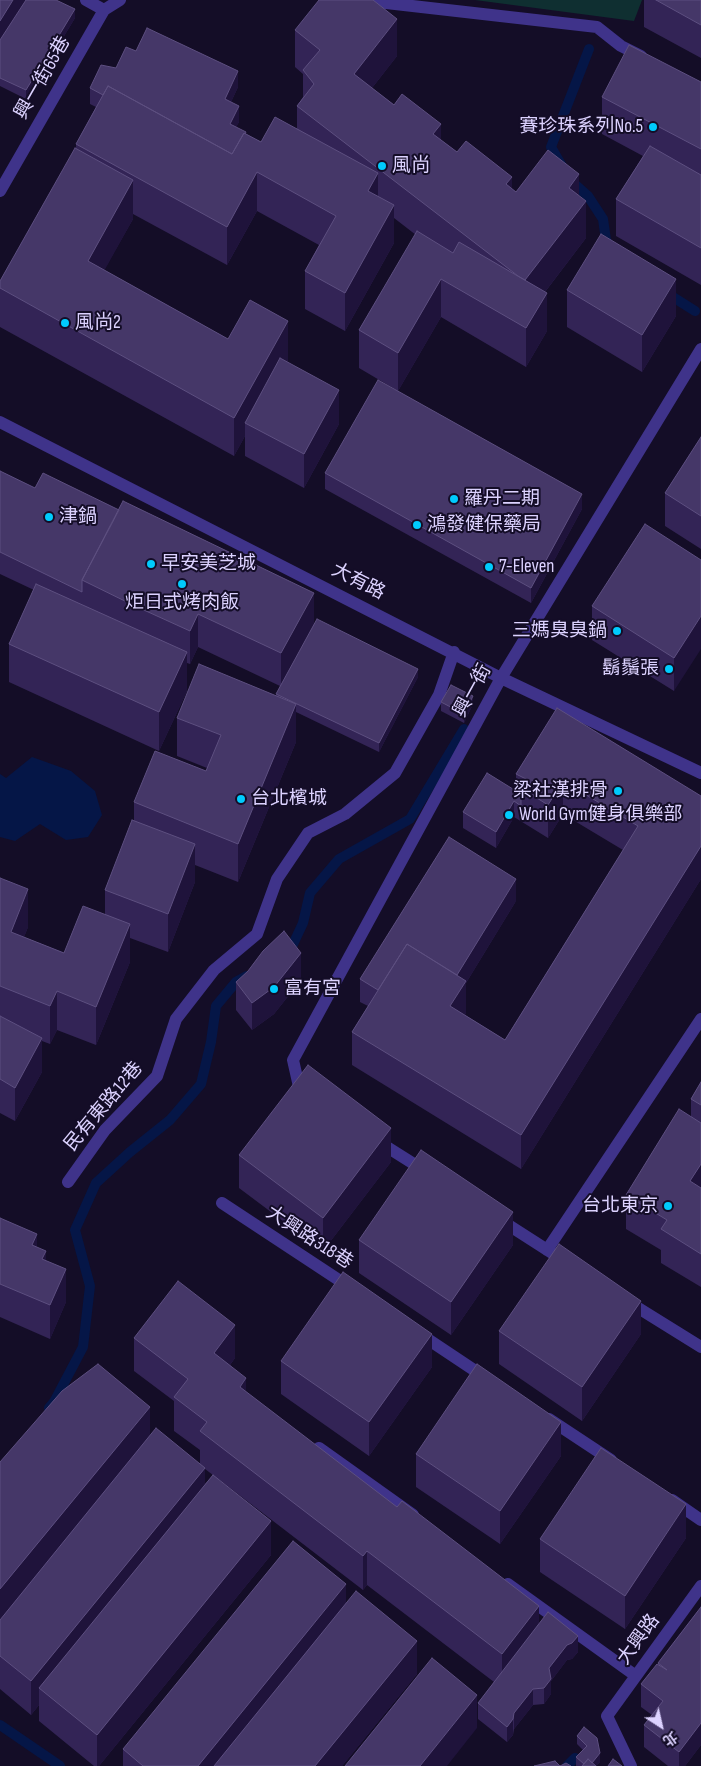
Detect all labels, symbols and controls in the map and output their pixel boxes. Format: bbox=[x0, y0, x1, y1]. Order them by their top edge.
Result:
street label: 興一街65巷 bbox=[10, 32, 76, 124]
place label: 賽珍珠系列No.5 bbox=[519, 116, 643, 138]
marker: 賽珍珠系列No.5 bbox=[647, 121, 659, 133]
place label: 風尚 bbox=[392, 155, 430, 177]
marker: 風尚 bbox=[376, 160, 388, 172]
place label: 風尚2 bbox=[75, 312, 121, 334]
marker: 風尚2 bbox=[59, 317, 71, 329]
place label: 羅丹二期 bbox=[464, 488, 540, 510]
marker: 羅丹二期 bbox=[448, 493, 460, 505]
place label: 津鍋 bbox=[59, 506, 97, 528]
marker: 津鍋 bbox=[43, 511, 55, 523]
place label: 鴻發健保藥局 bbox=[427, 514, 541, 536]
marker: 鴻發健保藥局 bbox=[411, 519, 423, 531]
place label: 早安美芝城 bbox=[161, 553, 256, 575]
place label: 7-Eleven bbox=[499, 556, 554, 578]
marker: 早安美芝城 bbox=[145, 558, 157, 570]
street label: 大有路 bbox=[327, 559, 389, 605]
marker: 7-Eleven bbox=[483, 561, 495, 573]
marker: 炬日式烤肉飯 bbox=[176, 578, 188, 590]
place label: 炬日式烤肉飯 bbox=[125, 592, 239, 614]
place label: 三媽臭臭鍋 bbox=[512, 620, 607, 642]
marker: 三媽臭臭鍋 bbox=[611, 625, 623, 637]
place label: 鬍鬚張 bbox=[602, 658, 659, 680]
street label: 興一街 bbox=[449, 661, 497, 721]
marker: 鬍鬚張 bbox=[663, 663, 675, 675]
place label: 梁社漢排骨 bbox=[513, 780, 608, 802]
marker: 梁社漢排骨 bbox=[612, 785, 624, 797]
place label: 台北檳城 bbox=[251, 788, 327, 810]
marker: 台北檳城 bbox=[235, 793, 247, 805]
place label: World Gym健身俱樂部 bbox=[519, 804, 683, 826]
marker: World Gym健身俱樂部 bbox=[503, 809, 515, 821]
place label: 富有宮 bbox=[284, 978, 341, 1000]
marker: 富有宮 bbox=[268, 983, 280, 995]
street label: 民有東路12巷 bbox=[60, 1058, 148, 1156]
place label: 台北東京 bbox=[582, 1195, 658, 1217]
marker: 台北東京 bbox=[662, 1200, 674, 1212]
street label: 大興路318巷 bbox=[261, 1201, 357, 1275]
street label: 大興路 bbox=[613, 1610, 665, 1670]
north arrow bbox=[636, 1701, 686, 1751]
text: 北 bbox=[659, 1728, 680, 1750]

